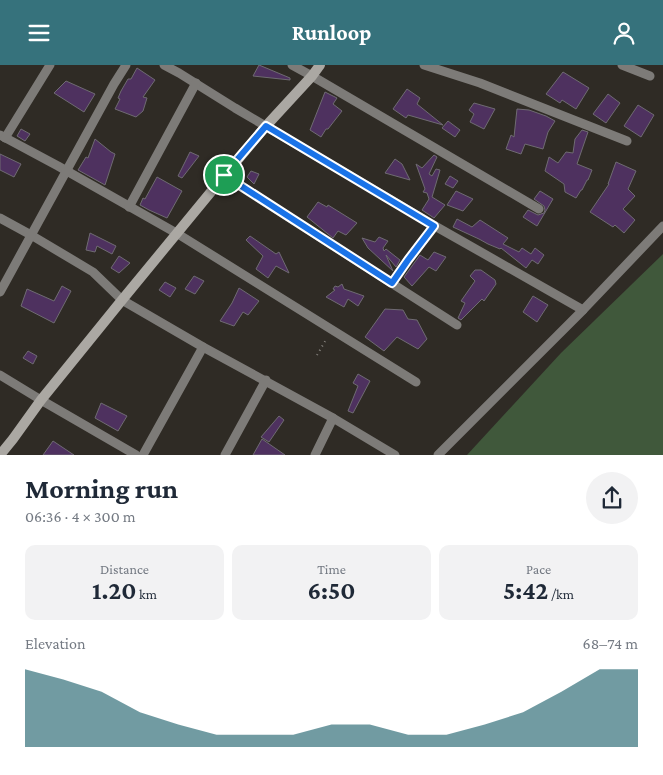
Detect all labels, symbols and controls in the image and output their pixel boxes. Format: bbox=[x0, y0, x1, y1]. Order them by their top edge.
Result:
icon: menu bbox=[25, 19, 53, 47]
icon: person bbox=[610, 19, 638, 47]
text: Runloop bbox=[292, 20, 371, 45]
pin bbox=[203, 154, 245, 196]
icon: arrive bbox=[210, 161, 238, 189]
button: share bbox=[586, 472, 638, 524]
text: Morning run bbox=[25, 473, 178, 504]
text: 06:36 · 4 × 300 m bbox=[25, 508, 136, 525]
text: Distance bbox=[100, 561, 149, 577]
text: Time bbox=[317, 561, 346, 577]
text: Pace bbox=[526, 561, 551, 577]
text: 1.20 bbox=[92, 577, 136, 604]
text: 6:50 bbox=[307, 577, 356, 604]
text: 5:42 bbox=[503, 577, 548, 604]
text: km bbox=[136, 586, 157, 602]
text: /km bbox=[548, 586, 574, 602]
text: Elevation bbox=[25, 635, 86, 652]
text: 68–74 m bbox=[583, 635, 638, 652]

